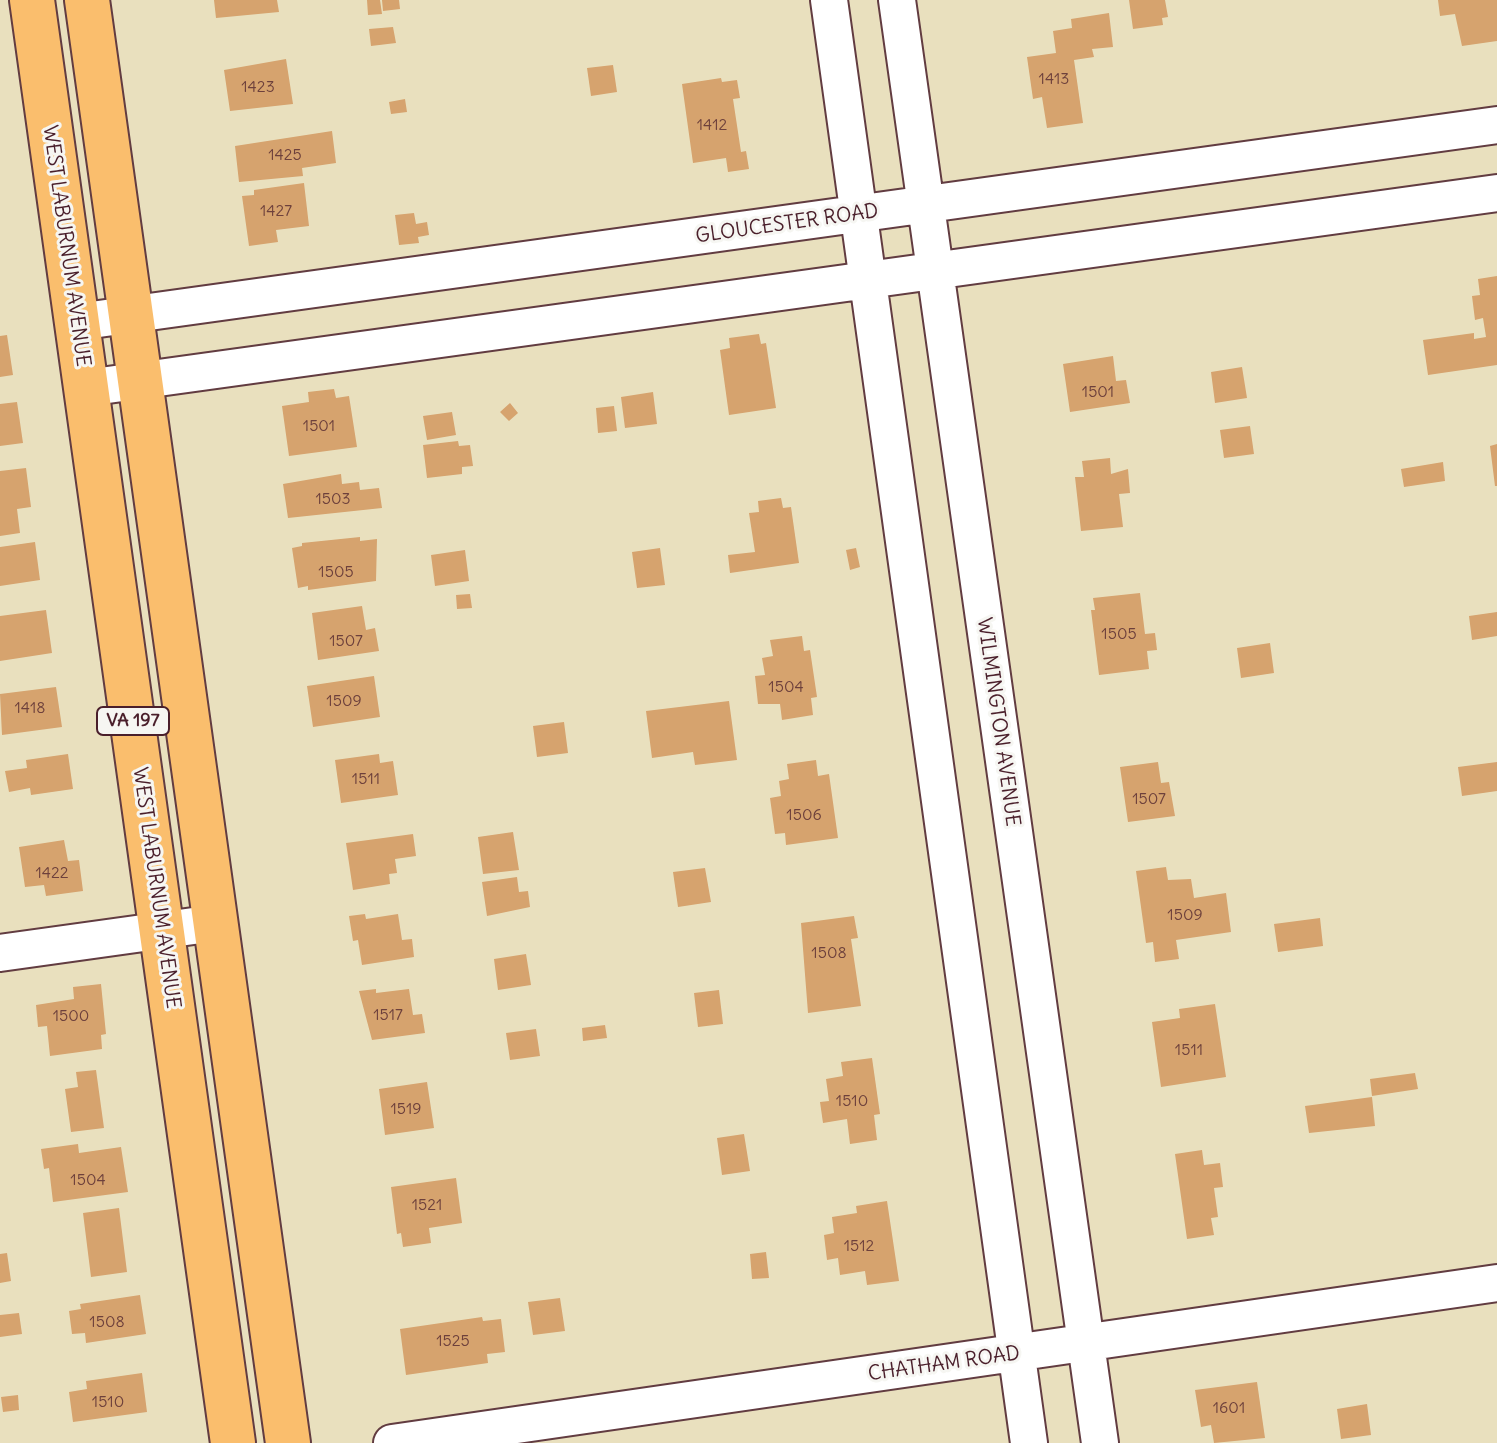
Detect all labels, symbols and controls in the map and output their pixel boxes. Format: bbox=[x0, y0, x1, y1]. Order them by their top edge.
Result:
house number: 1413 bbox=[1039, 69, 1069, 89]
house number: 1423 bbox=[241, 77, 275, 97]
house number: 1412 bbox=[697, 115, 727, 135]
street label: WEST LABURNUM AVENUE bbox=[37, 124, 95, 368]
house number: 1425 bbox=[268, 145, 302, 165]
street label: GLOUCESTER ROAD bbox=[694, 199, 880, 249]
house number: 1427 bbox=[260, 201, 292, 221]
house number: 1501 bbox=[1082, 382, 1114, 402]
house number: 1501 bbox=[303, 416, 335, 436]
house number: 1503 bbox=[315, 489, 351, 509]
house number: 1505 bbox=[318, 562, 354, 582]
street label: WILMINGTON AVENUE bbox=[971, 616, 1025, 828]
house number: 1505 bbox=[1101, 624, 1137, 644]
house number: 1507 bbox=[329, 631, 363, 651]
house number: 1504 bbox=[768, 677, 804, 697]
house number: 1509 bbox=[326, 691, 362, 711]
house number: 1418 bbox=[14, 698, 46, 718]
road number: VA 197 bbox=[97, 707, 169, 735]
street label: WEST LABURNUM AVENUE bbox=[127, 766, 185, 1010]
house number: 1511 bbox=[352, 769, 380, 789]
house number: 1507 bbox=[1132, 789, 1166, 809]
house number: 1506 bbox=[786, 805, 822, 825]
house number: 1422 bbox=[35, 863, 69, 883]
house number: 1509 bbox=[1167, 905, 1203, 925]
house number: 1508 bbox=[811, 943, 847, 963]
house number: 1517 bbox=[373, 1005, 403, 1025]
house number: 1500 bbox=[53, 1006, 89, 1026]
house number: 1511 bbox=[1175, 1040, 1203, 1060]
house number: 1510 bbox=[836, 1091, 868, 1111]
house number: 1519 bbox=[390, 1099, 422, 1119]
house number: 1504 bbox=[70, 1170, 106, 1190]
house number: 1521 bbox=[412, 1195, 442, 1215]
house number: 1512 bbox=[844, 1236, 874, 1256]
house number: 1508 bbox=[89, 1312, 125, 1332]
house number: 1525 bbox=[436, 1331, 470, 1351]
street label: CHATHAM ROAD bbox=[867, 1341, 1021, 1387]
house number: 1510 bbox=[92, 1392, 124, 1412]
house number: 1601 bbox=[1213, 1398, 1245, 1418]

